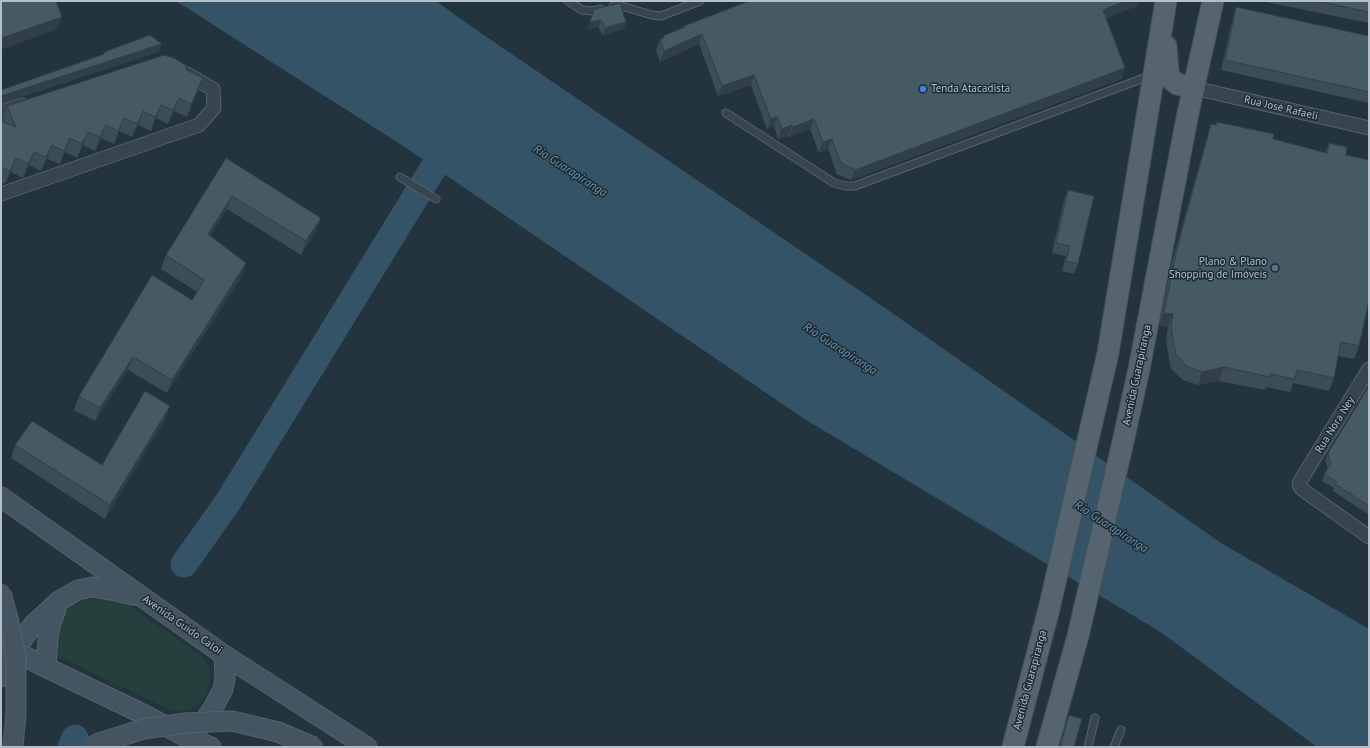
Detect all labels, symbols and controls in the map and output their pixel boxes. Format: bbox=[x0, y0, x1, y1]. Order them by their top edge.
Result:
place label: Tenda Atacadista bbox=[931, 82, 1010, 96]
marker: Tenda Atacadista bbox=[918, 84, 928, 94]
street label: Rua José Rafaeli bbox=[1243, 93, 1319, 123]
water label: Rio Guarapiranga bbox=[531, 142, 609, 200]
place label: Plano & Plano Shopping de Imóveis bbox=[1169, 255, 1267, 281]
marker: Plano & Plano Shopping de Imóveis bbox=[1270, 263, 1280, 273]
water label: Rio Guarapiranga bbox=[801, 320, 879, 378]
street label: Avenida Guarapiranga bbox=[1120, 323, 1154, 427]
street label: Rua Nora Ney bbox=[1312, 394, 1358, 456]
water label: Rio Guarapiranga bbox=[1072, 498, 1150, 556]
street label: Avenida Guido Caloi bbox=[140, 593, 224, 657]
street label: Avenida Guarapiranga bbox=[1010, 629, 1050, 731]

